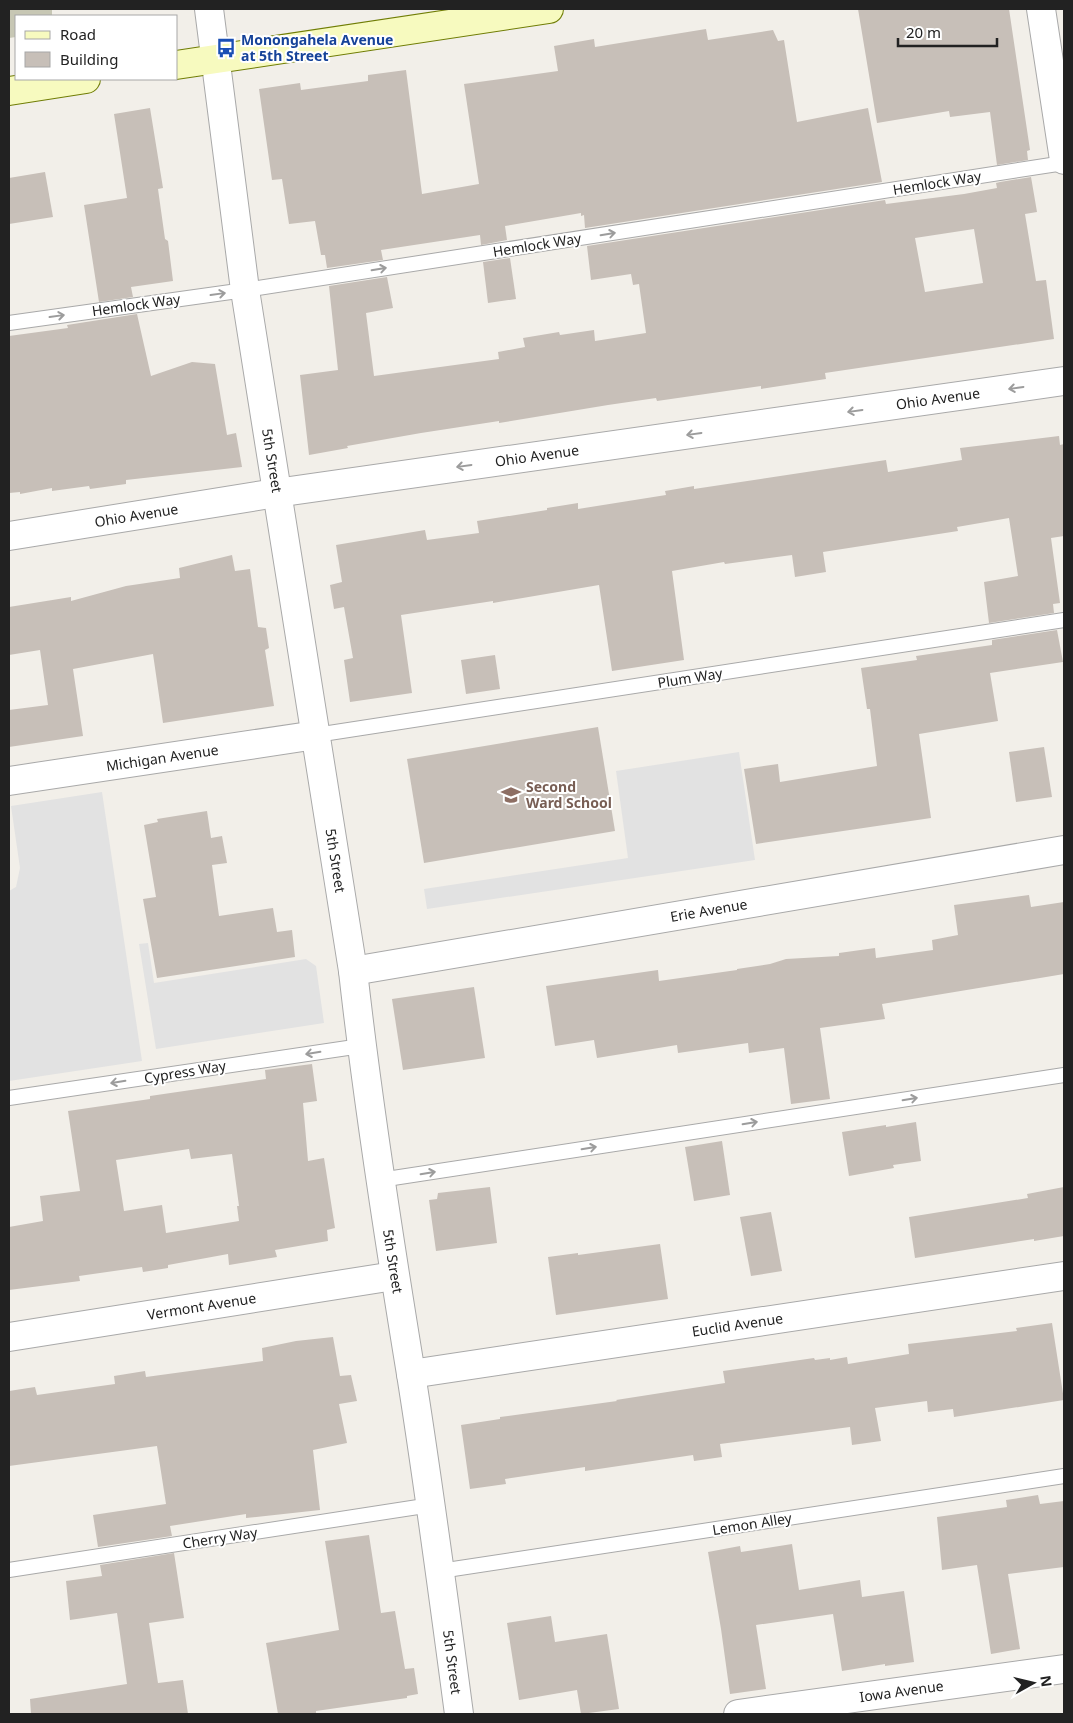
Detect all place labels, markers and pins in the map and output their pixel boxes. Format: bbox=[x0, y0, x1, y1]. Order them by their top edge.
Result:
place label: Monongahela Avenue at 5th Street bbox=[241, 30, 393, 65]
bus stop icon: Monongahela Avenue at 5th Street bbox=[215, 37, 237, 59]
place label: Second Ward School bbox=[526, 777, 612, 812]
school or university icon: Second Ward School bbox=[500, 784, 522, 806]

